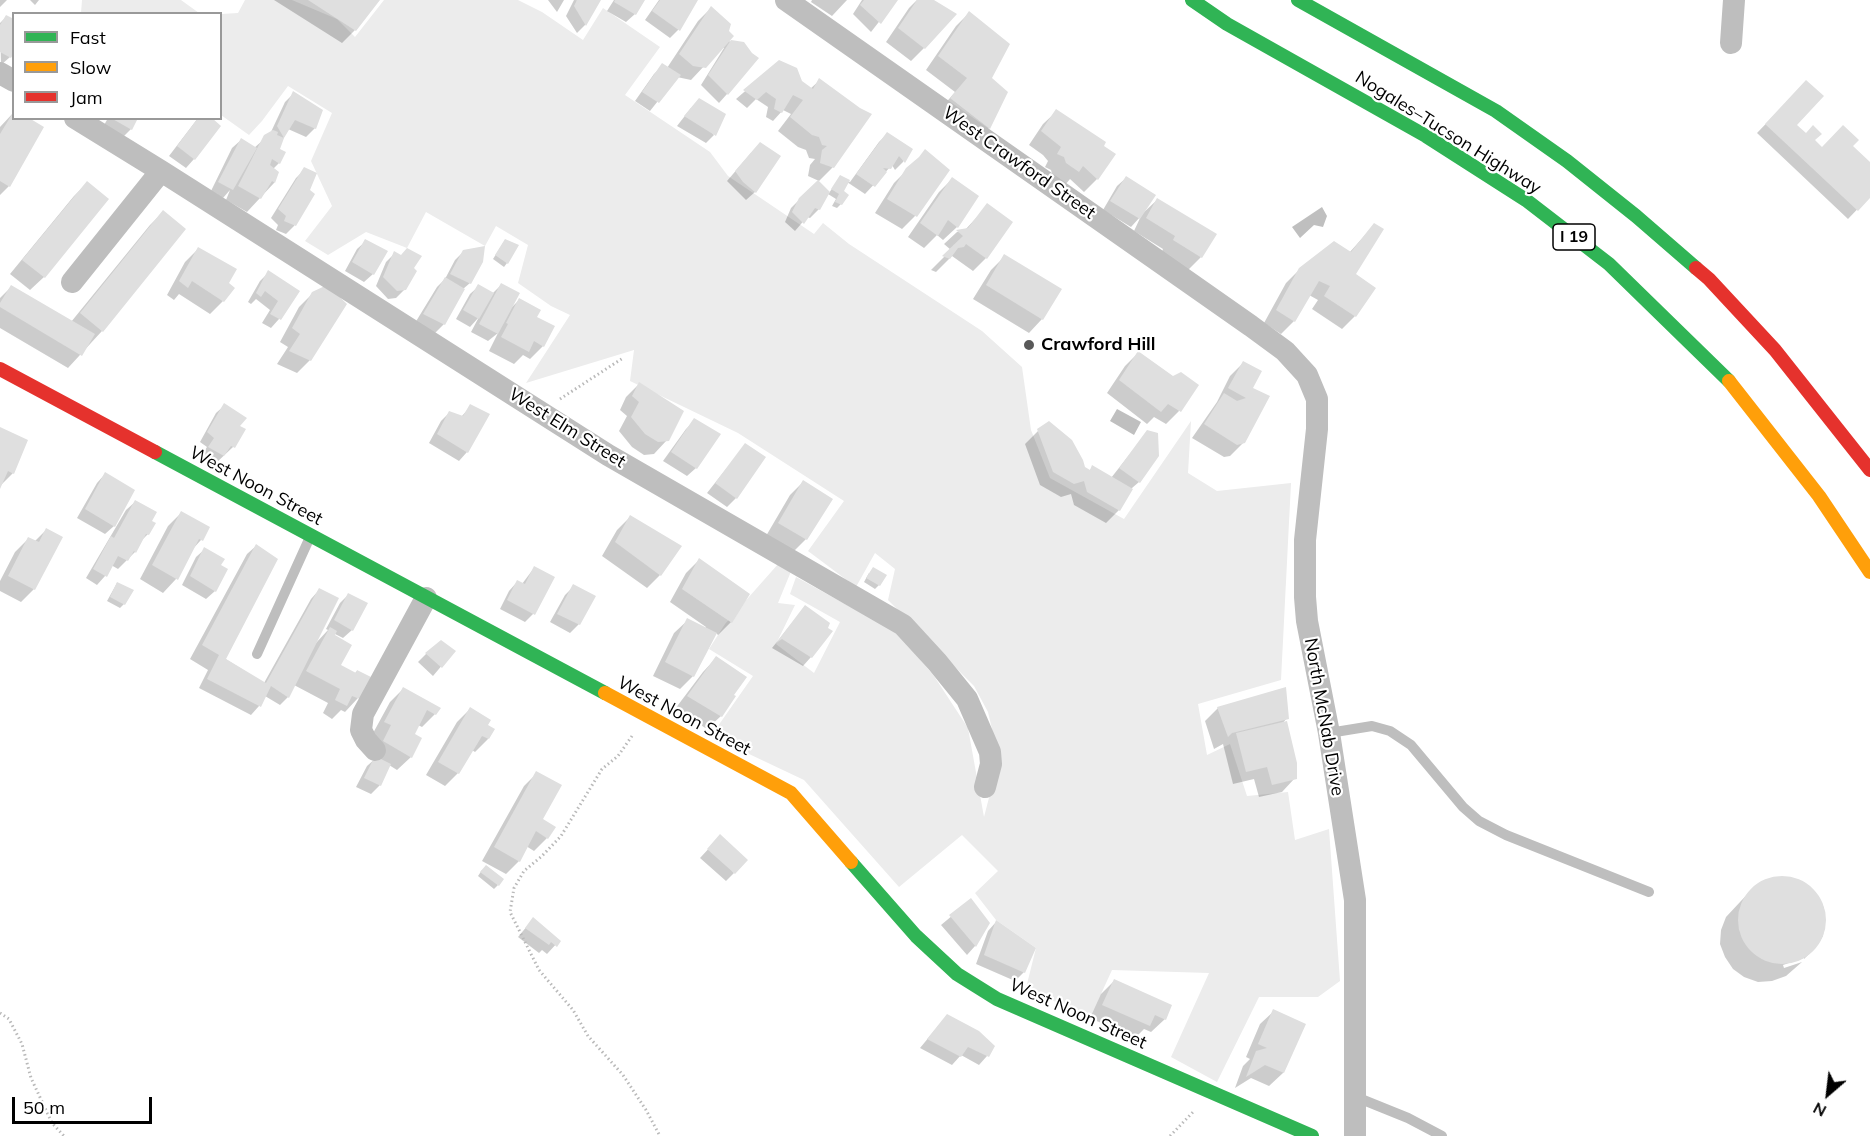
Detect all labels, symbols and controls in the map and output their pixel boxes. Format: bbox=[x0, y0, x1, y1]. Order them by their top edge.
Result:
legend bbox=[12, 12, 222, 120]
text: Fast bbox=[70, 26, 106, 49]
text: Slow bbox=[70, 56, 111, 79]
street label: Nogales–Tucson Highway bbox=[1351, 67, 1545, 199]
text: Jam bbox=[70, 86, 103, 109]
street label: West Crawford Street bbox=[938, 102, 1100, 224]
road number: I 19 bbox=[1553, 224, 1595, 250]
place label: Crawford Hill bbox=[1041, 334, 1156, 356]
marker: Crawford Hill bbox=[1022, 338, 1036, 352]
street label: West Elm Street bbox=[505, 383, 629, 473]
street label: West Noon Street bbox=[186, 442, 326, 530]
street label: North McNab Drive bbox=[1299, 636, 1349, 798]
street label: West Noon Street bbox=[614, 672, 754, 760]
street label: West Noon Street bbox=[1006, 974, 1150, 1054]
north arrow bbox=[1798, 1064, 1858, 1124]
scale bar bbox=[15, 1085, 154, 1123]
text: 50 m bbox=[23, 1096, 65, 1119]
text: N bbox=[1810, 1098, 1830, 1122]

